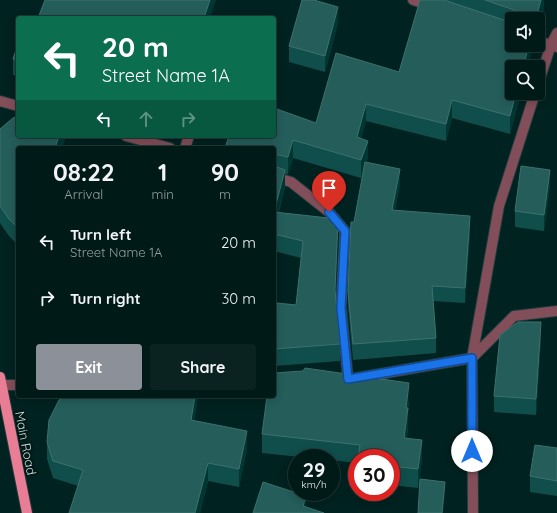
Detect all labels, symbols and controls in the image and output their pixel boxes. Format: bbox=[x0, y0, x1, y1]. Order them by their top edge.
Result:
map controls bbox=[505, 12, 545, 100]
button: sound bbox=[505, 12, 545, 52]
text: 20 m bbox=[102, 29, 169, 64]
icon: left bbox=[36, 32, 88, 84]
button: search bbox=[505, 60, 545, 100]
text: Street Name 1A bbox=[102, 64, 230, 87]
icon: left bbox=[93, 108, 115, 130]
icon: ahead bbox=[135, 108, 157, 130]
icon: right bbox=[177, 108, 199, 130]
text: 08:22 bbox=[53, 157, 115, 187]
text: 1 bbox=[158, 157, 167, 187]
text: 90 bbox=[211, 157, 239, 187]
pin bbox=[312, 171, 346, 212]
icon: arrive bbox=[318, 177, 340, 199]
text: Arrival bbox=[64, 186, 103, 202]
text: min bbox=[152, 186, 174, 202]
text: m bbox=[219, 186, 231, 202]
text: Turn left bbox=[70, 225, 132, 244]
icon: left bbox=[36, 231, 58, 253]
text: 20 m bbox=[221, 233, 256, 252]
text: Street Name 1A bbox=[70, 244, 162, 260]
icon: right bbox=[36, 287, 58, 309]
text: Turn right bbox=[70, 289, 141, 308]
text: 30 m bbox=[221, 289, 256, 308]
button: Exit bbox=[36, 344, 142, 390]
button: Share bbox=[150, 344, 256, 390]
street label: Main Road bbox=[12, 410, 40, 476]
position arrow bbox=[451, 430, 493, 472]
speed limit sign: 30 bbox=[348, 449, 400, 501]
text: 29 bbox=[303, 457, 325, 482]
text: km/h bbox=[301, 478, 327, 491]

